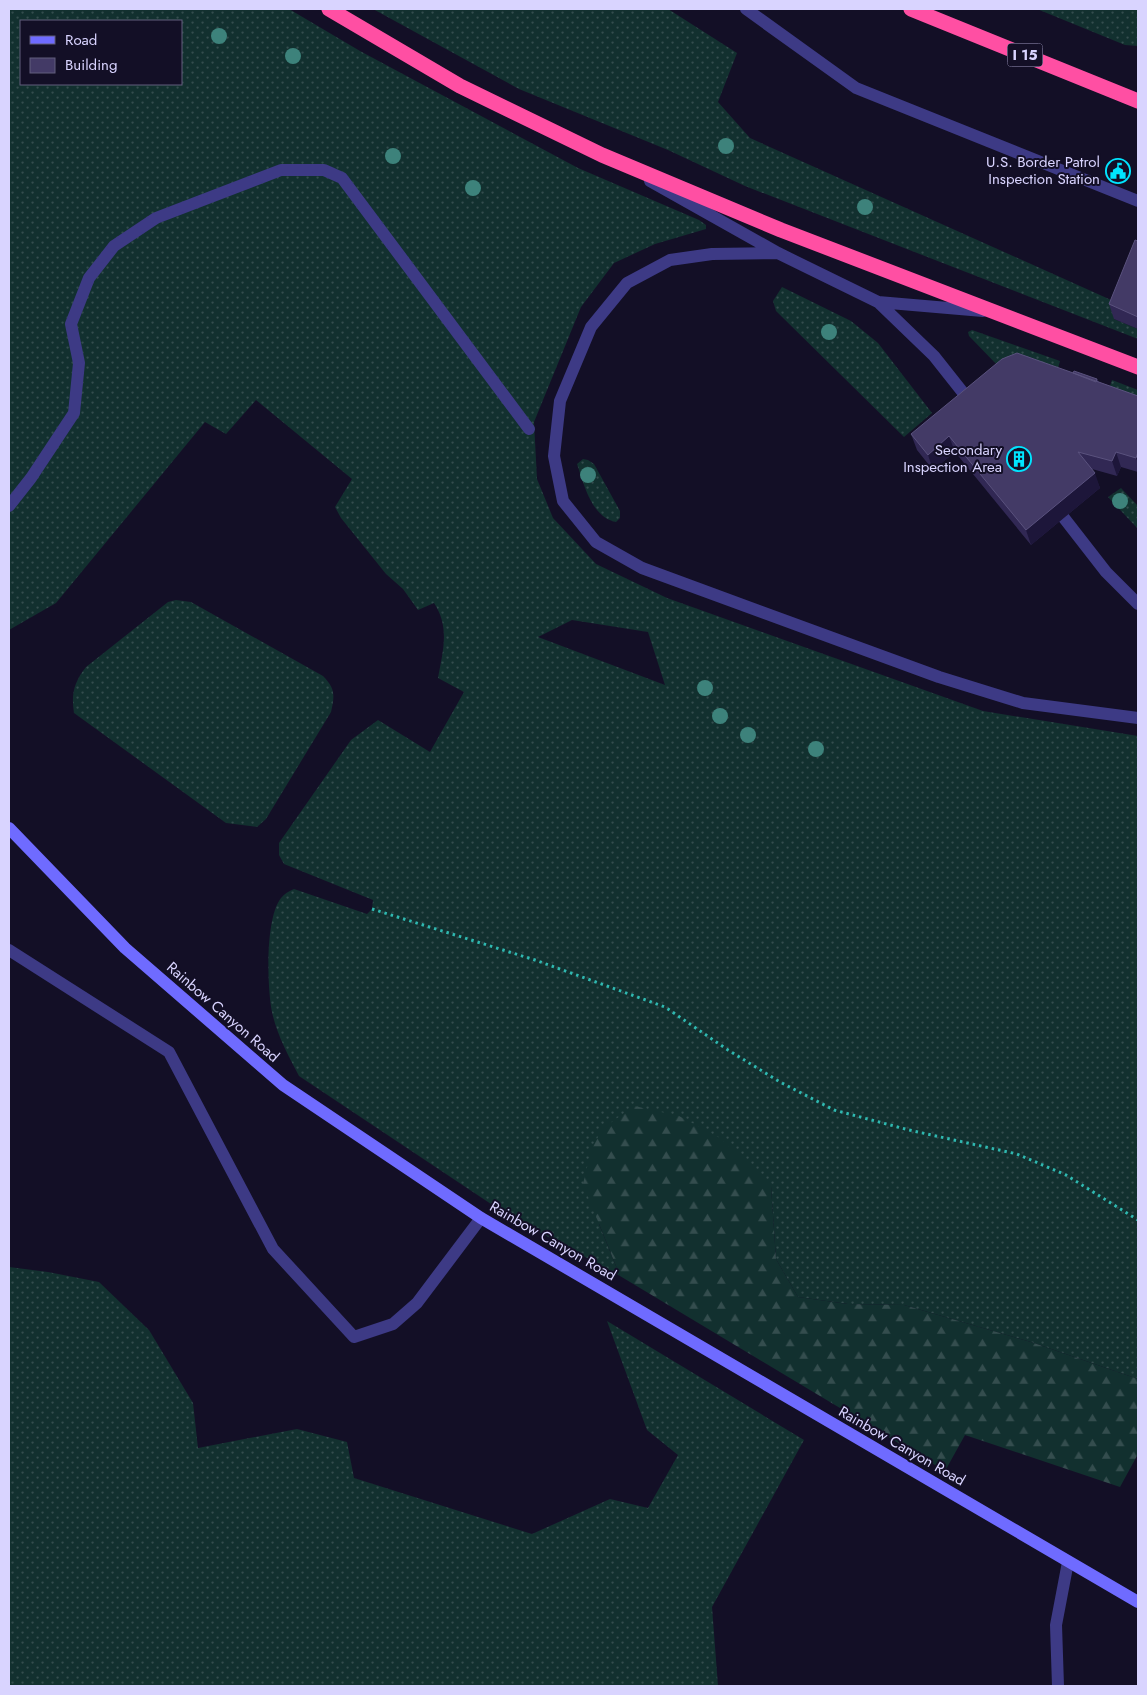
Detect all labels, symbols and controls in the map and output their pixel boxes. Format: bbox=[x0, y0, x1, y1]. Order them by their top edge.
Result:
legend bbox=[20, 20, 182, 85]
text: Road bbox=[65, 29, 97, 51]
road number: I 15 bbox=[1008, 44, 1042, 66]
text: Building bbox=[65, 54, 117, 76]
place label: U.S. Border Patrol Inspection Station bbox=[986, 151, 1100, 190]
public building icon: U.S. Border Patrol Inspection Station bbox=[1105, 158, 1131, 184]
place label: Secondary Inspection Area bbox=[903, 439, 1002, 478]
building icon: Secondary Inspection Area bbox=[1006, 446, 1032, 472]
street label: Rainbow Canyon Road bbox=[162, 957, 284, 1067]
street label: Rainbow Canyon Road bbox=[485, 1196, 621, 1286]
street label: Rainbow Canyon Road bbox=[834, 1401, 970, 1491]

